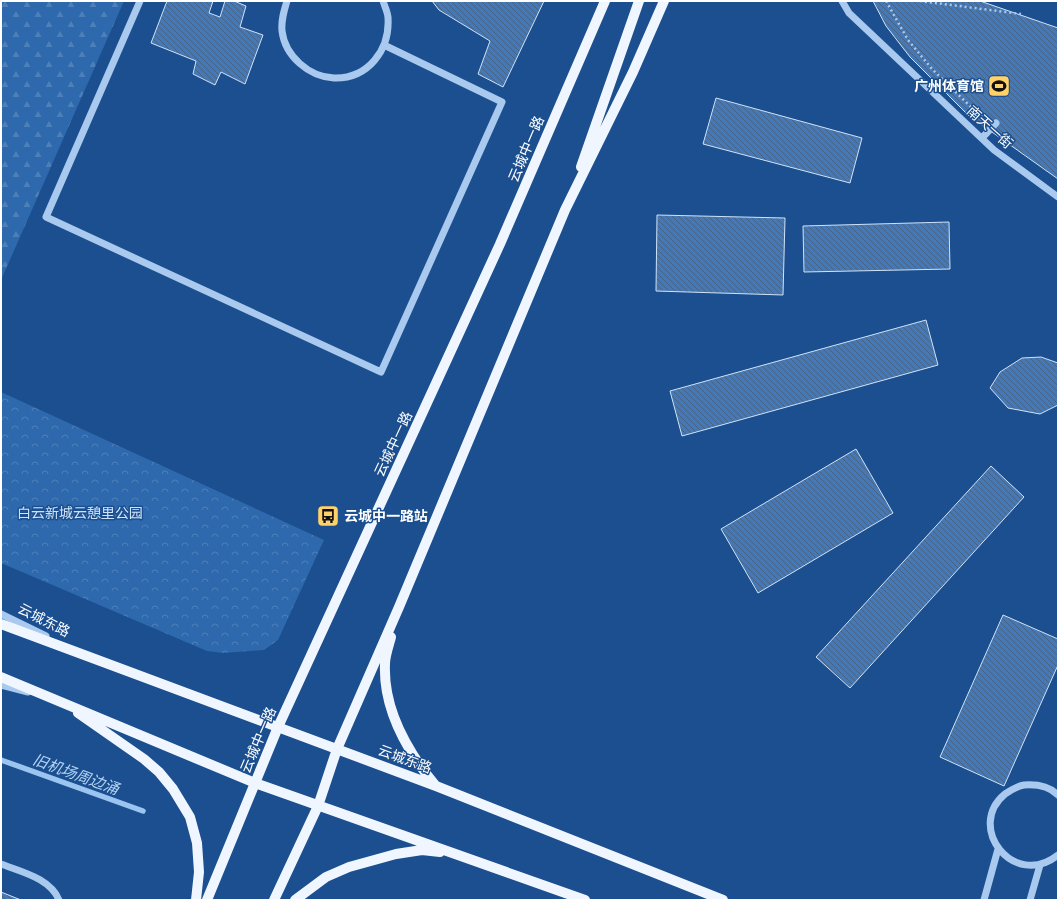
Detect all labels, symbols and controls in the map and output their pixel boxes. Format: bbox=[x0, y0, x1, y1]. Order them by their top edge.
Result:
sports icon: 广州体育馆 bbox=[986, 73, 1012, 99]
place label: 广州体育馆 bbox=[914, 77, 984, 95]
street label: 南天一街 bbox=[963, 102, 1017, 152]
street label: 云城中一路 bbox=[504, 113, 548, 185]
street label: 云城中一路 bbox=[370, 408, 416, 480]
bus stop icon: 云城中一路站 bbox=[315, 503, 341, 529]
park label: 白云新城云憩里公园 bbox=[17, 504, 143, 522]
place label: 云城中一路站 bbox=[344, 507, 428, 525]
street label: 云城东路 bbox=[15, 599, 73, 641]
street label: 云城中一路 bbox=[236, 704, 280, 776]
street label: 云城东路 bbox=[376, 741, 434, 777]
water label: 旧机场周边涌 bbox=[30, 750, 123, 799]

